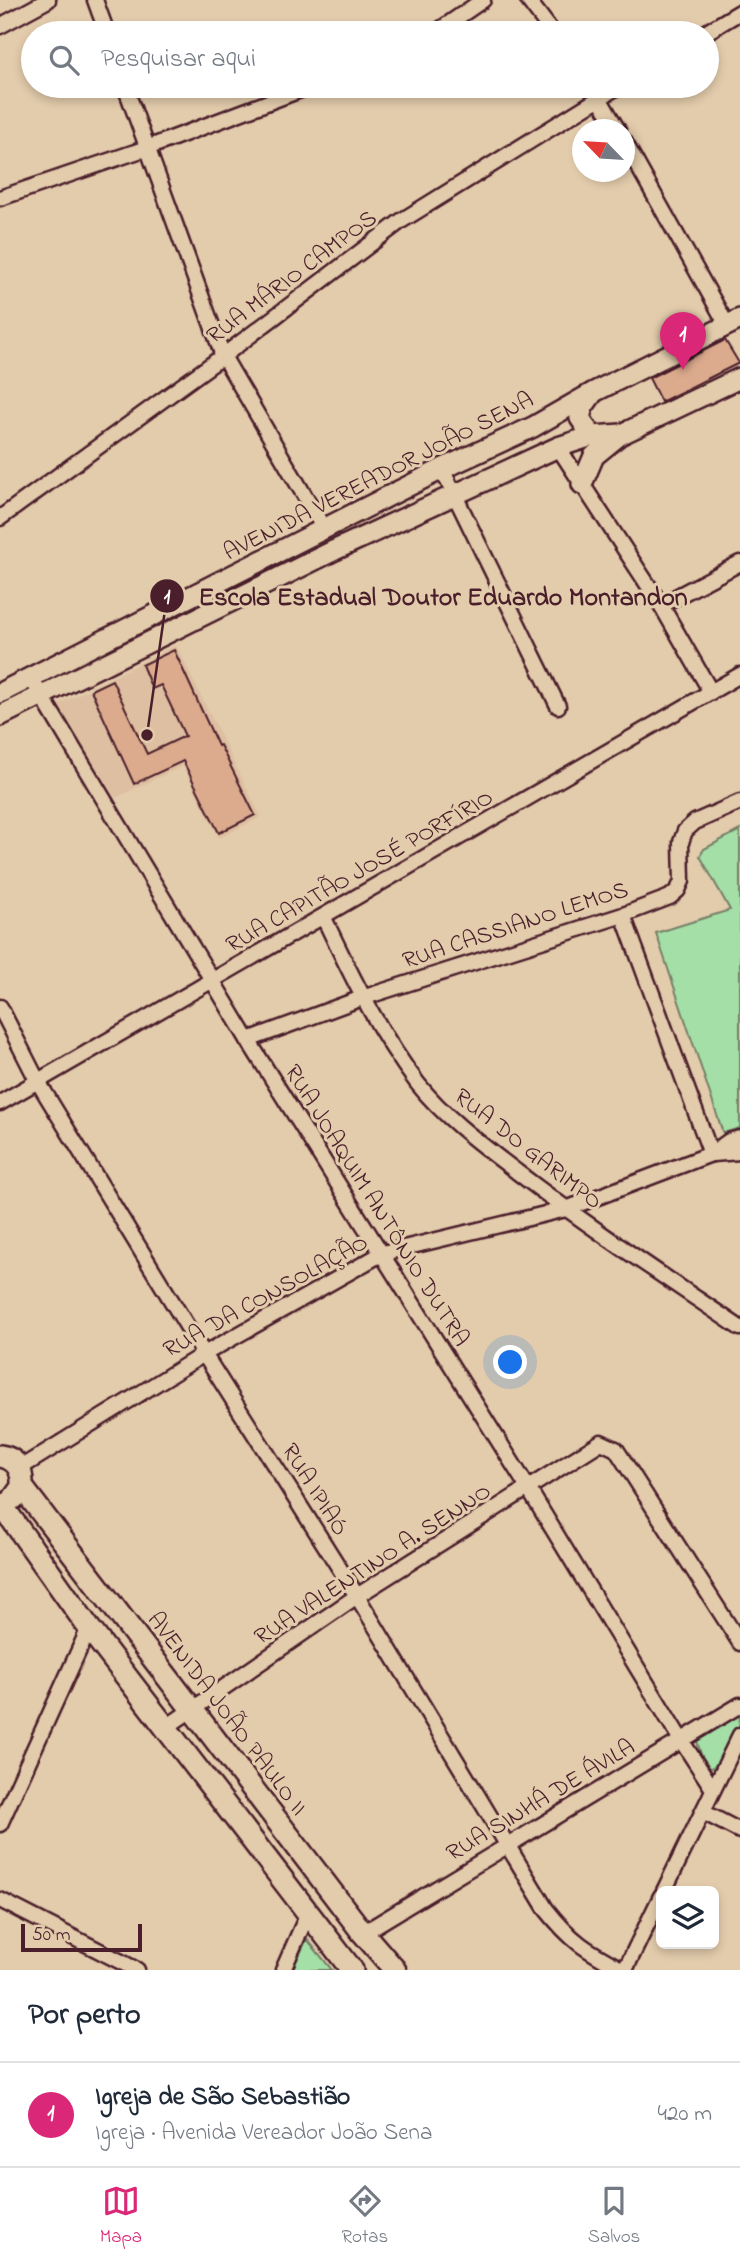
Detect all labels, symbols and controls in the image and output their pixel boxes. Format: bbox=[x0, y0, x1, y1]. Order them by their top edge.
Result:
search box bbox=[21, 21, 719, 98]
icon: search bbox=[45, 41, 83, 79]
text: Pesquisar aqui bbox=[101, 41, 256, 79]
north arrow bbox=[572, 119, 635, 182]
street label: RUA MÁRIO CAMPOS bbox=[200, 202, 385, 354]
pin: 1 bbox=[660, 312, 706, 370]
street label: AVENIDA VEREADOR JOÃO SENA bbox=[218, 384, 540, 571]
callout: Escola Estadual Doutor Eduardo Montandon bbox=[149, 572, 701, 619]
text: Escola Estadual Doutor Eduardo Montandon bbox=[198, 580, 688, 618]
text: 1 bbox=[164, 583, 171, 613]
street label: RUA CAPITÃO JOSÉ PORFÍRIO bbox=[220, 781, 500, 963]
street label: RUA CASSIANO LEMOS bbox=[398, 873, 633, 979]
street label: RUA JOAQUIM ANTÔNIO DUTRA bbox=[274, 1058, 477, 1354]
street label: RUA DO GARIMPO bbox=[446, 1081, 609, 1219]
street label: RUA DA CONSOLAÇÃO bbox=[157, 1226, 375, 1368]
your location bbox=[493, 1345, 527, 1379]
street label: RUA IPIAÓ bbox=[272, 1437, 356, 1543]
street label: RUA VALENTINO A. SENNO bbox=[248, 1475, 499, 1655]
street label: AVENIDA JOÃO PAULO II bbox=[137, 1605, 315, 1824]
street label: RUA SINHÁ DE ÁVILA bbox=[440, 1731, 642, 1871]
map controls bbox=[656, 1886, 719, 1949]
button: layers bbox=[656, 1886, 719, 1949]
scale bar bbox=[21, 1921, 142, 1953]
text: 50 m bbox=[32, 1922, 71, 1949]
text: Por perto bbox=[28, 1994, 141, 2038]
text: Igreja de São Sebastião bbox=[95, 2079, 350, 2117]
text: 1 bbox=[47, 2098, 55, 2131]
text: 420 m bbox=[658, 2098, 712, 2131]
text: Igreja · Avenida Vereador João Sena bbox=[95, 2117, 432, 2150]
tab: Mapa bbox=[100, 2182, 142, 2251]
tab: Rotas bbox=[342, 2182, 388, 2251]
tab: Salvos bbox=[588, 2182, 640, 2251]

